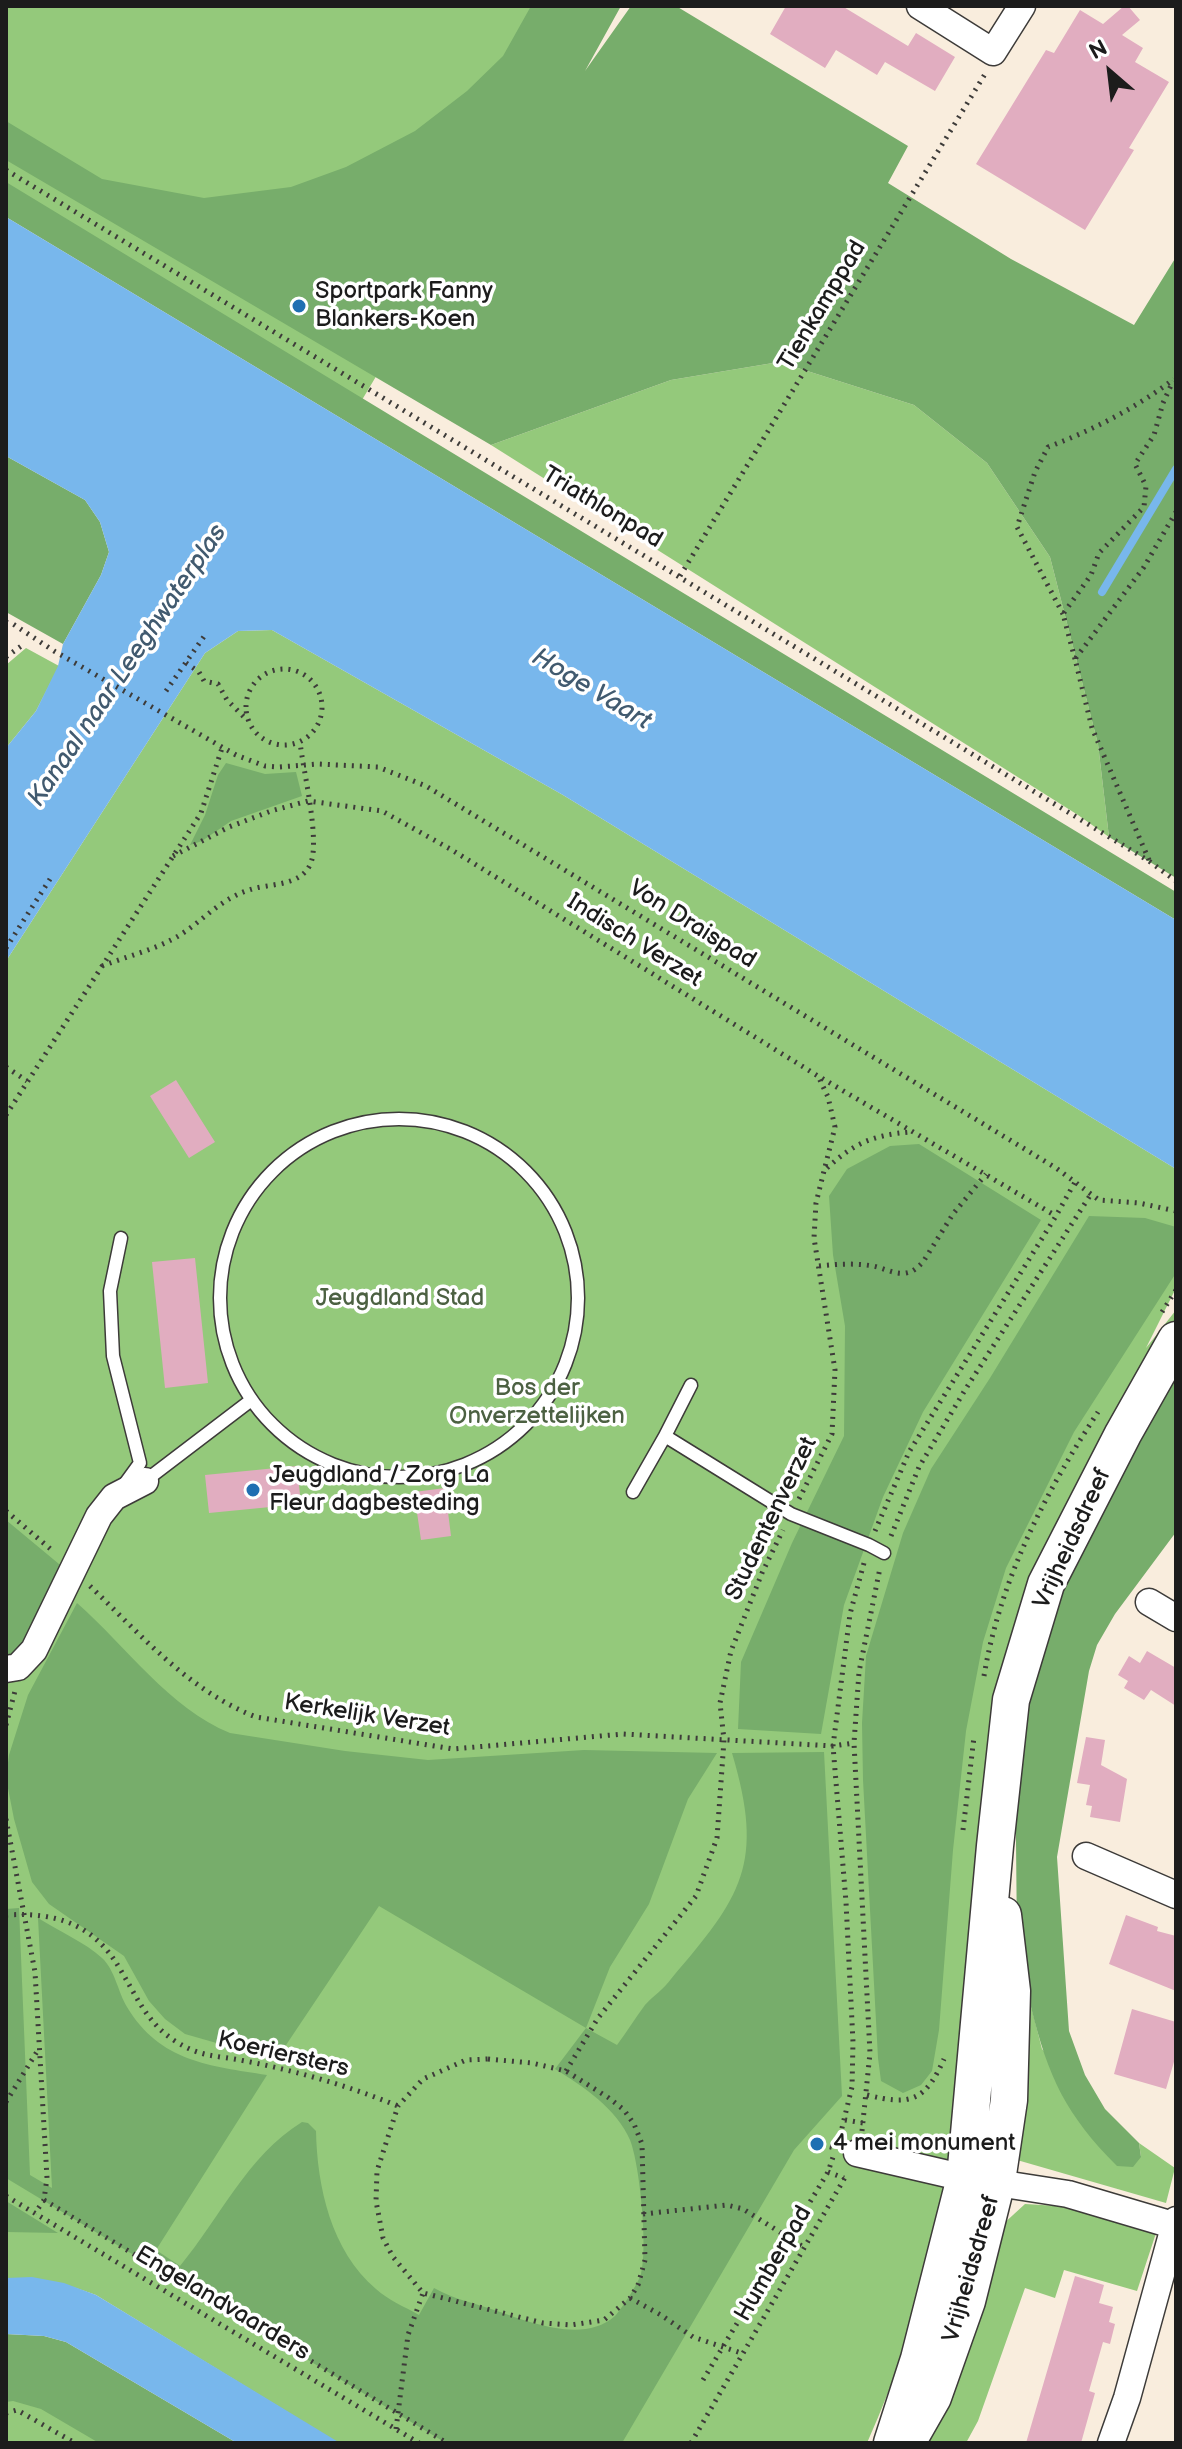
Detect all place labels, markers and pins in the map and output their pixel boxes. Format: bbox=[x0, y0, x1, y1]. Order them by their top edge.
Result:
place label: Sportpark Fanny Blankers-Koen bbox=[315, 278, 493, 334]
marker: Sportpark Fanny Blankers-Koen bbox=[290, 297, 308, 315]
place label: Jeugdland / Zorg La Fleur dagbesteding bbox=[269, 1462, 490, 1518]
marker: Jeugdland / Zorg La Fleur dagbesteding bbox=[244, 1481, 262, 1499]
place label: 4 mei monument bbox=[833, 2130, 1016, 2158]
marker: 4 mei monument bbox=[808, 2135, 826, 2153]

